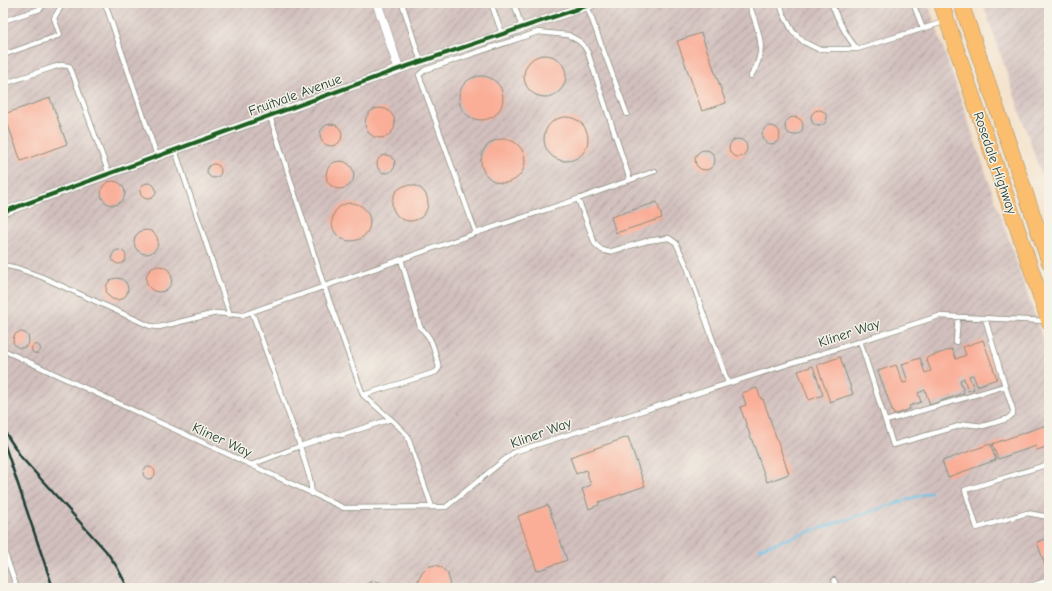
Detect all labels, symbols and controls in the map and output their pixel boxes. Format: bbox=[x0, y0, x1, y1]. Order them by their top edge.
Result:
street label: Fruitvale Avenue bbox=[246, 70, 344, 120]
street label: Rosedale Highway bbox=[969, 109, 1021, 217]
street label: Kliner Way bbox=[816, 315, 883, 351]
street label: Kliner Way bbox=[508, 414, 575, 452]
street label: Kliner Way bbox=[190, 419, 255, 461]

